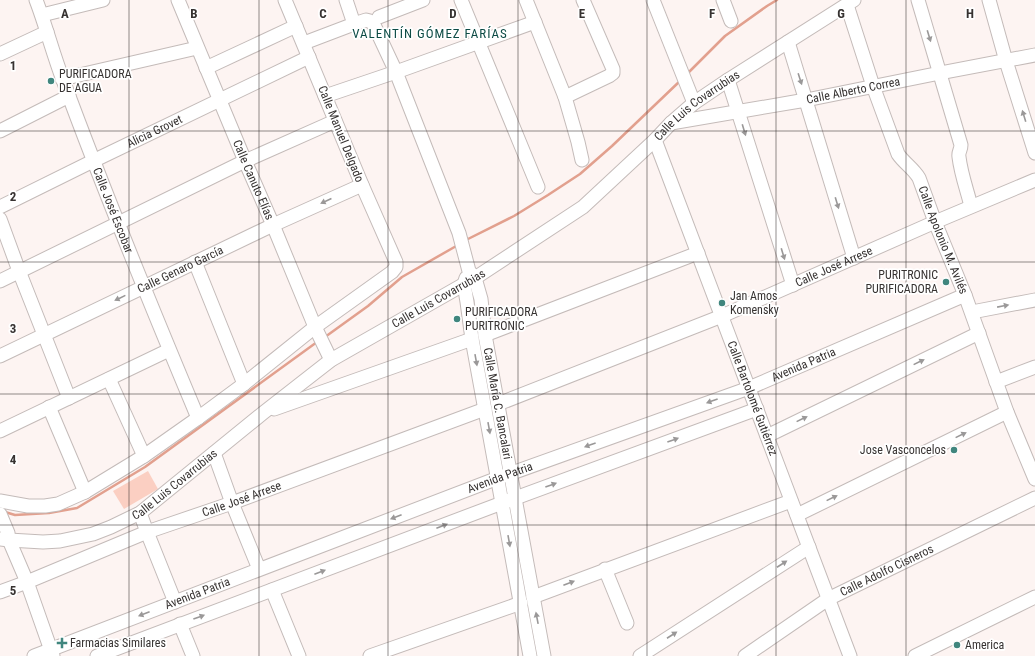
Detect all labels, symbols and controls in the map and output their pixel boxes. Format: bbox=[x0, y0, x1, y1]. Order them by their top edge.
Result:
text: A bbox=[61, 6, 69, 21]
text: B bbox=[190, 6, 198, 21]
text: C bbox=[319, 6, 327, 21]
text: D bbox=[449, 6, 457, 21]
text: E bbox=[579, 6, 586, 21]
text: F bbox=[709, 6, 715, 21]
text: G bbox=[837, 6, 845, 21]
text: H bbox=[966, 6, 974, 21]
district label: VALENTÍN GÓMEZ FARÍAS bbox=[352, 26, 508, 41]
one-way arrow bbox=[926, 31, 932, 43]
text: 1 bbox=[10, 58, 16, 73]
place label: PURIFICADORA DE AGUA bbox=[59, 67, 132, 95]
street label: Calle Luis Covarrubias bbox=[651, 67, 742, 143]
one-way arrow bbox=[797, 73, 803, 85]
street label: Calle Alberto Correa bbox=[805, 74, 901, 107]
marker: PURIFICADORA DE AGUA bbox=[46, 76, 56, 86]
street label: Calle Manuel Delgado bbox=[315, 84, 367, 184]
one-way arrow bbox=[1020, 110, 1026, 122]
street label: Alicia Grovet bbox=[124, 112, 185, 151]
one-way arrow bbox=[741, 125, 747, 137]
street label: Calle Canuto Elías bbox=[230, 138, 277, 222]
street label: Calle José Escobar bbox=[90, 166, 136, 255]
street label: Calle Apolonio M. Avilés bbox=[916, 184, 971, 296]
text: 2 bbox=[10, 189, 17, 204]
one-way arrow bbox=[321, 198, 332, 204]
one-way arrow bbox=[834, 198, 840, 210]
street label: Calle Genaro García bbox=[135, 243, 226, 296]
street label: Calle José Arrese bbox=[793, 243, 875, 290]
one-way arrow bbox=[780, 249, 786, 261]
street label: Calle Luis Covarrubias bbox=[389, 266, 488, 331]
place label: PURITRONIC PURIFICADORA bbox=[865, 268, 938, 296]
marker: PURITRONIC PURIFICADORA bbox=[941, 277, 951, 287]
place label: Jan Amos Komensky bbox=[730, 289, 779, 317]
one-way arrow bbox=[114, 295, 126, 301]
marker: Jan Amos Komensky bbox=[717, 298, 727, 308]
one-way arrow bbox=[997, 302, 1009, 308]
place label: PURIFICADORA PURITRONIC bbox=[465, 305, 538, 333]
marker: PURIFICADORA PURITRONIC bbox=[452, 314, 462, 324]
text: 3 bbox=[10, 321, 16, 336]
street label: Calle Bartolomé Gutiérrez bbox=[725, 339, 781, 457]
street label: Avenida Patria bbox=[769, 344, 838, 384]
street label: Calle María C. Bancalari bbox=[480, 347, 515, 461]
one-way arrow bbox=[474, 354, 480, 367]
one-way arrow bbox=[913, 359, 925, 365]
one-way arrow bbox=[706, 398, 718, 404]
one-way arrow bbox=[796, 416, 808, 422]
one-way arrow bbox=[486, 422, 492, 434]
one-way arrow bbox=[955, 432, 967, 438]
one-way arrow bbox=[668, 436, 680, 442]
one-way arrow bbox=[583, 442, 595, 448]
place label: Jose Vasconcelos bbox=[860, 443, 946, 457]
marker: Jose Vasconcelos bbox=[949, 445, 959, 455]
street label: Calle Luis Covarrubias bbox=[130, 446, 220, 523]
text: 4 bbox=[10, 452, 17, 467]
street label: Avenida Patria bbox=[465, 459, 535, 496]
street label: Calle José Arrese bbox=[200, 478, 283, 520]
one-way arrow bbox=[546, 481, 558, 487]
one-way arrow bbox=[826, 495, 837, 501]
one-way arrow bbox=[390, 514, 402, 520]
one-way arrow bbox=[436, 522, 448, 528]
one-way arrow bbox=[506, 535, 512, 547]
street label: Calle Adolfo Cisneros bbox=[838, 542, 936, 599]
one-way arrow bbox=[777, 560, 787, 568]
one-way arrow bbox=[315, 568, 327, 574]
street label: Avenida Patria bbox=[163, 574, 232, 612]
one-way arrow bbox=[564, 579, 576, 585]
text: 5 bbox=[10, 583, 17, 598]
one-way arrow bbox=[138, 611, 150, 617]
one-way arrow bbox=[534, 612, 540, 624]
one-way arrow bbox=[193, 614, 205, 620]
one-way arrow bbox=[667, 631, 678, 639]
place label: Farmacias Similares bbox=[70, 636, 166, 650]
marker: Farmacias Similares bbox=[57, 638, 67, 648]
place label: America bbox=[965, 638, 1005, 652]
marker: America bbox=[952, 640, 962, 650]

